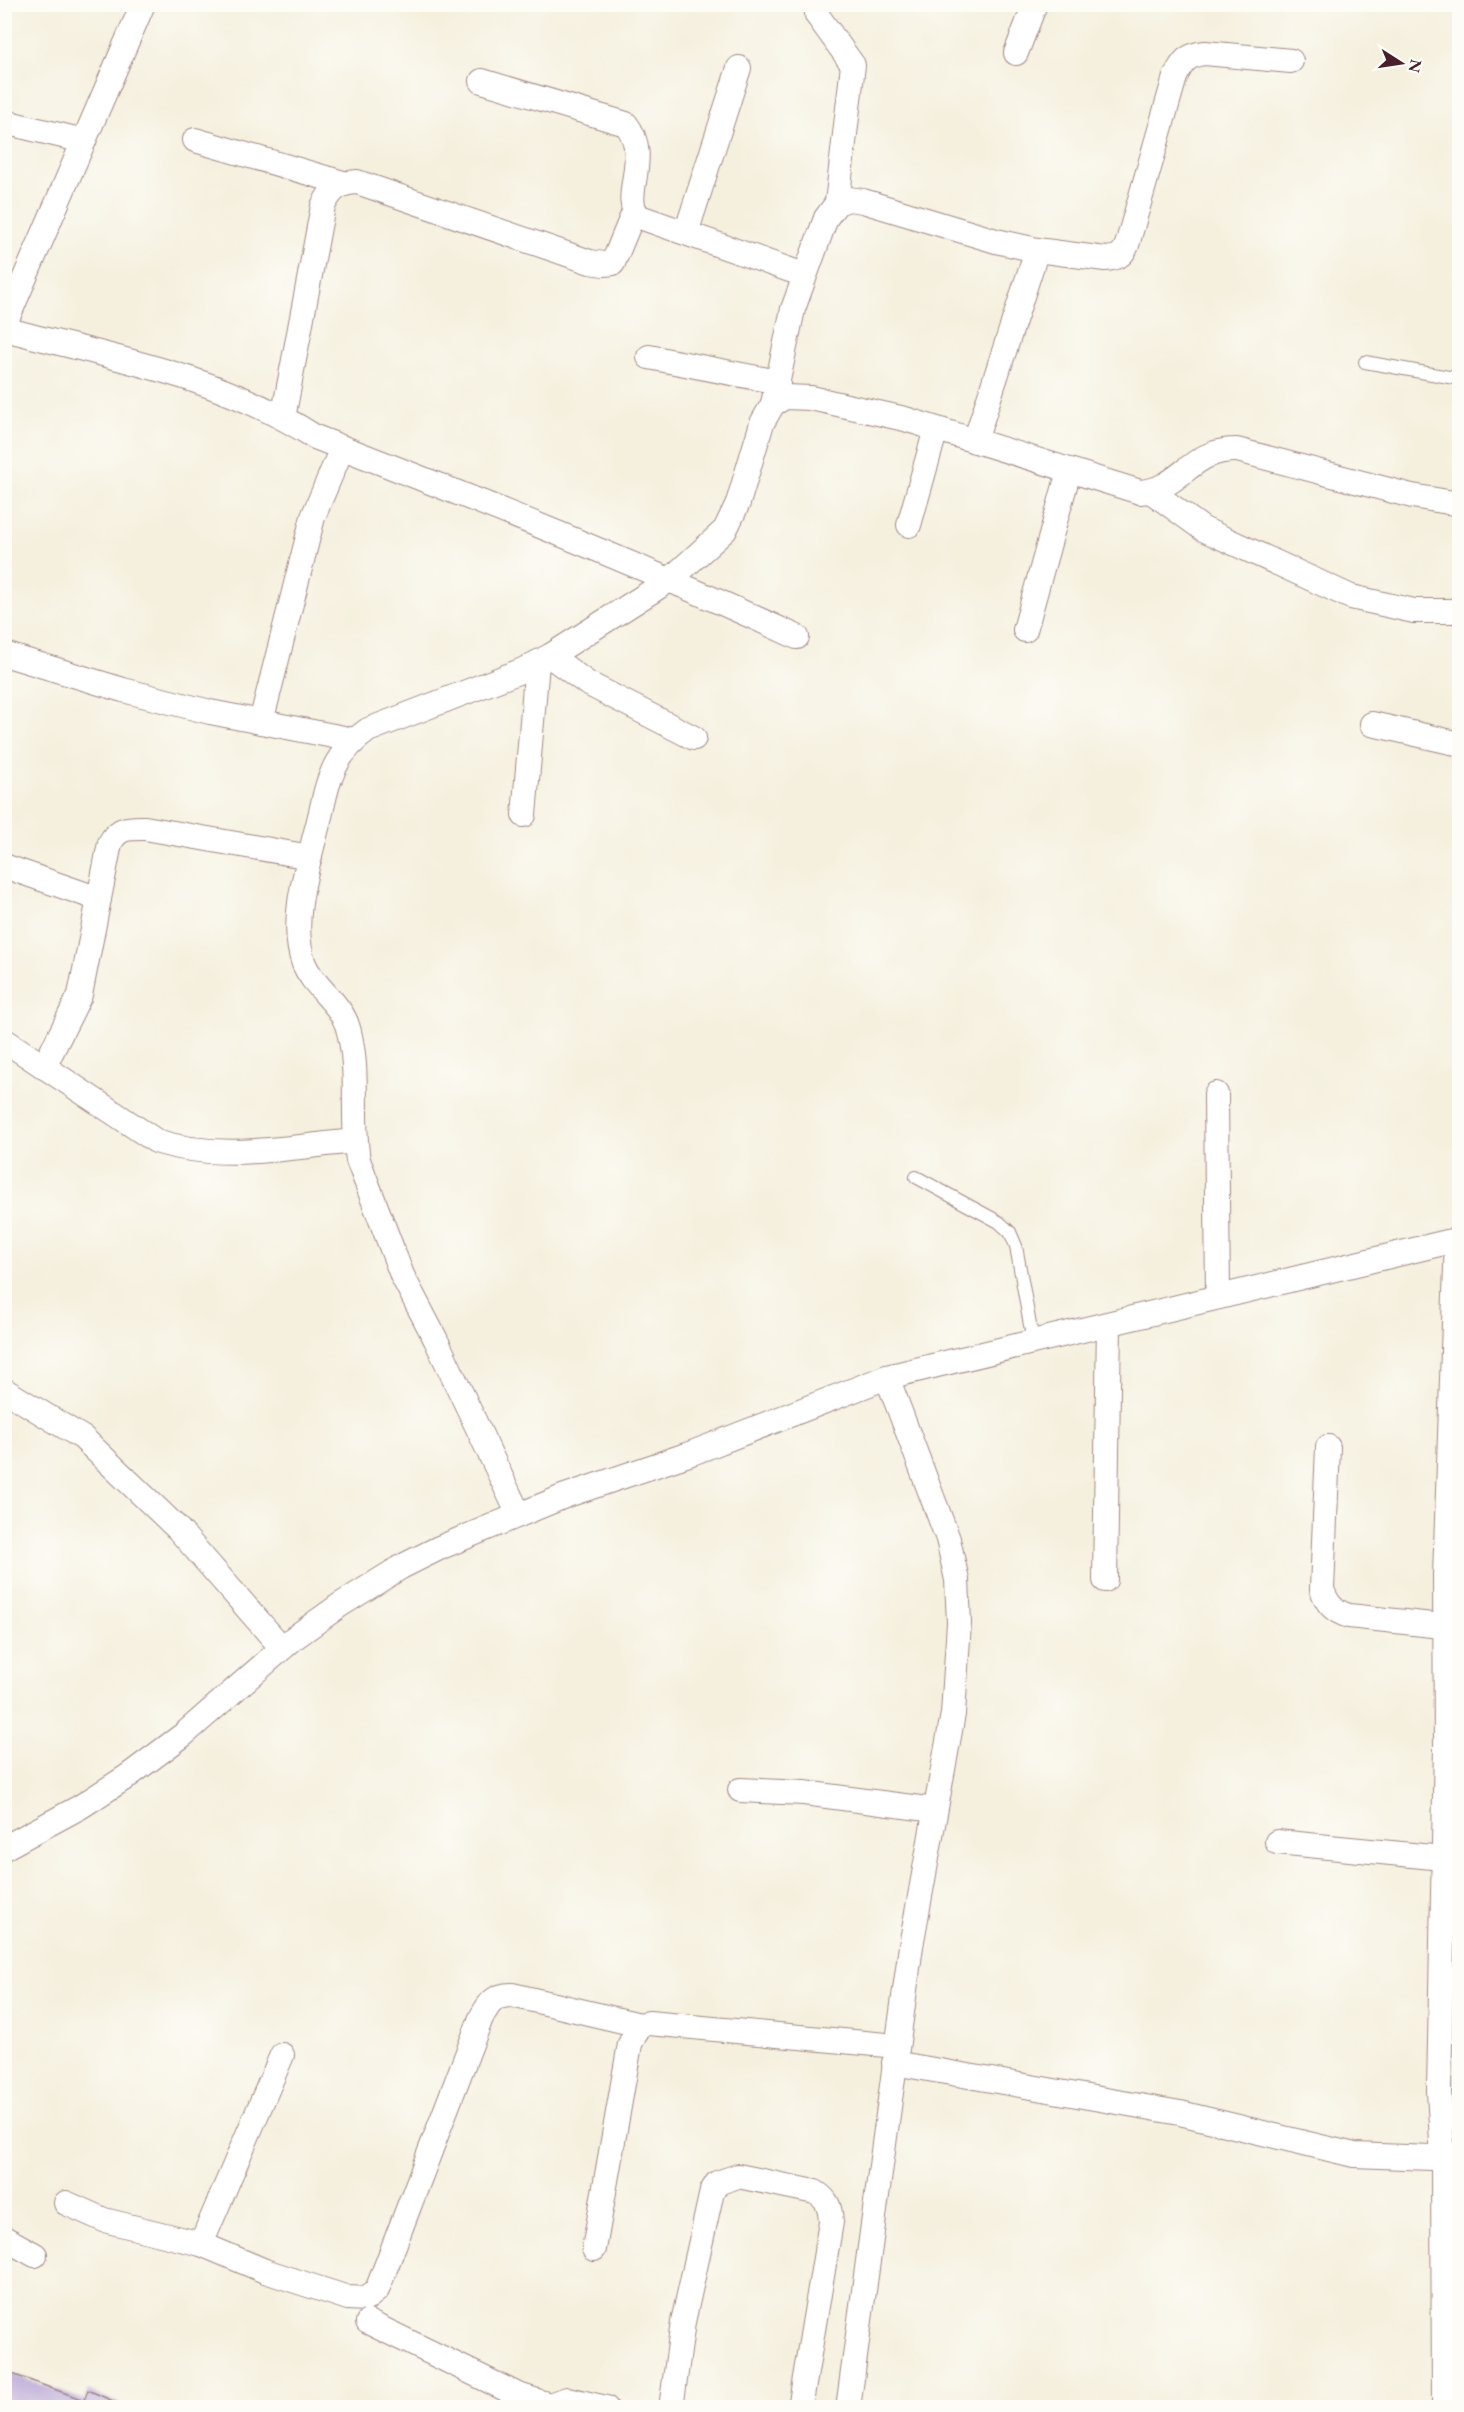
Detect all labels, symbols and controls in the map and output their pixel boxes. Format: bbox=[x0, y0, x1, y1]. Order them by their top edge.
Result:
north arrow bbox=[1371, 33, 1431, 93]
text: N bbox=[1404, 57, 1427, 75]

